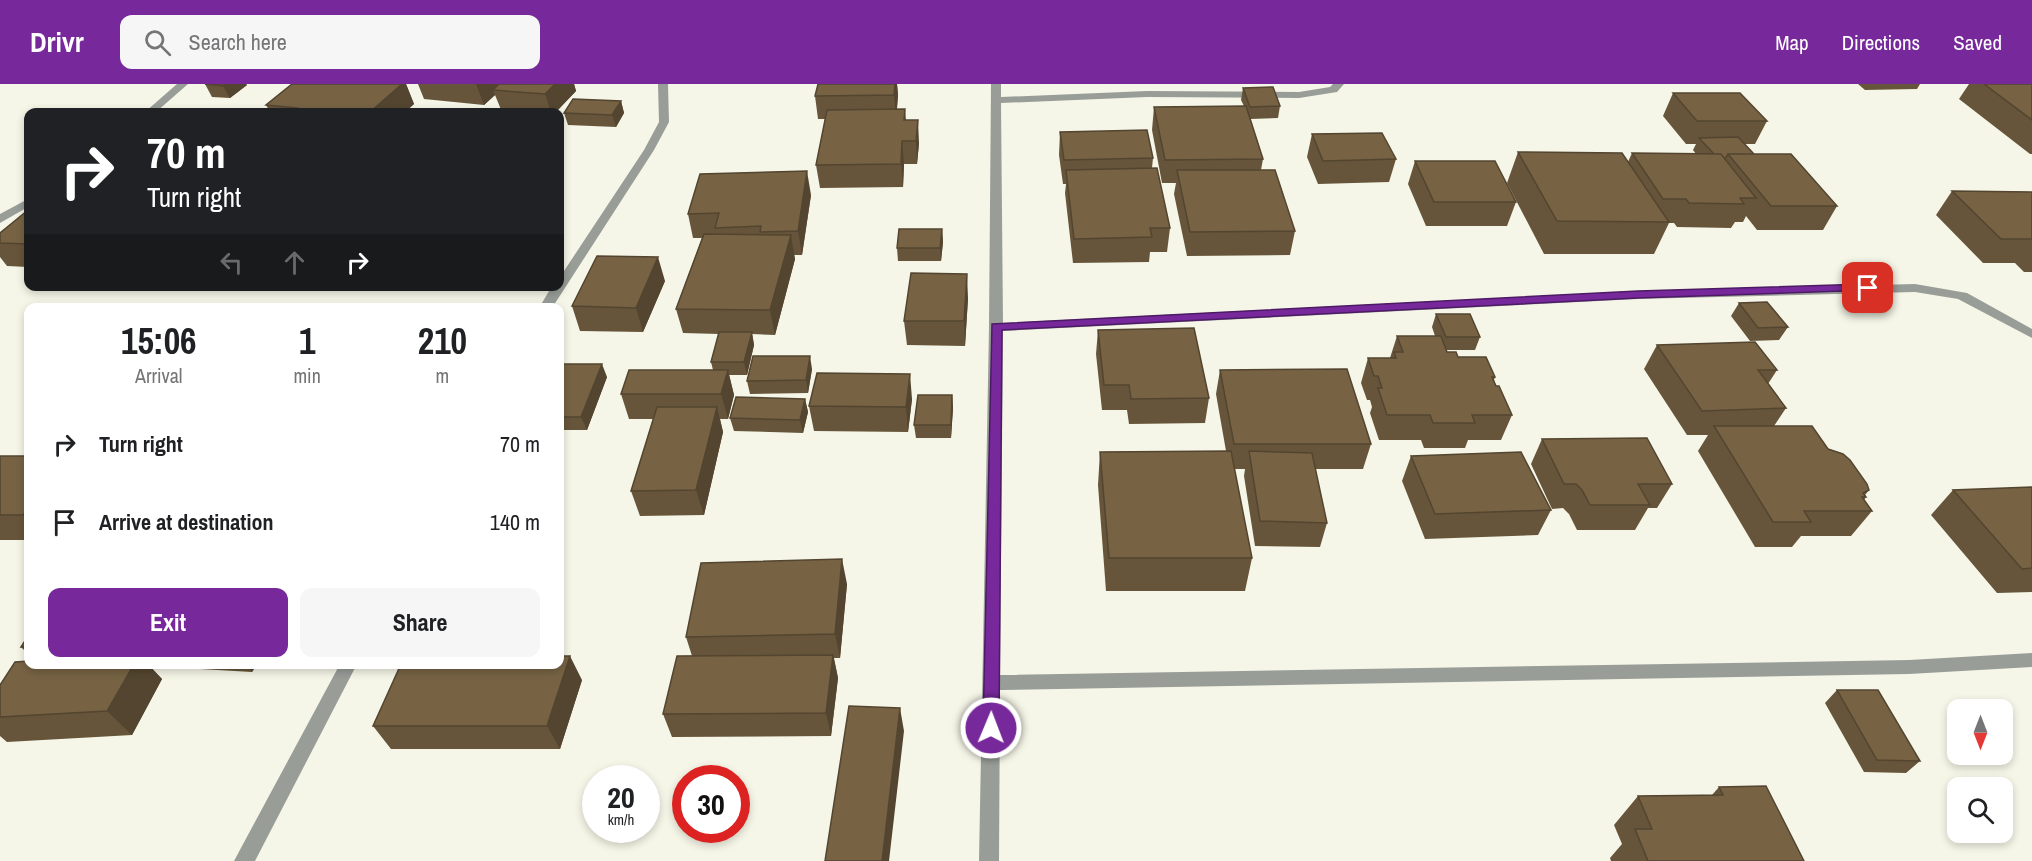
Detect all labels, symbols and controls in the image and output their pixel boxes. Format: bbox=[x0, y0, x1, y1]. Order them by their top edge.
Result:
search box bbox=[120, 15, 540, 69]
text: Drivr bbox=[30, 23, 84, 61]
icon: search bbox=[141, 26, 174, 59]
text: Search here bbox=[189, 27, 287, 57]
text: Map bbox=[1775, 28, 1809, 57]
text: Directions bbox=[1842, 28, 1920, 57]
text: Saved bbox=[1953, 28, 2002, 57]
text: 70 m bbox=[147, 125, 226, 181]
icon: right bbox=[48, 132, 126, 210]
text: Turn right bbox=[147, 179, 241, 215]
icon: left bbox=[215, 246, 248, 279]
icon: ahead bbox=[278, 246, 311, 279]
icon: right bbox=[341, 246, 374, 279]
pin bbox=[1842, 262, 1893, 313]
icon: arrive bbox=[1851, 271, 1884, 304]
text: 15:06 bbox=[121, 317, 196, 365]
text: 1 bbox=[299, 317, 315, 365]
text: 210 bbox=[418, 317, 467, 365]
text: Arrival bbox=[135, 362, 182, 389]
text: min bbox=[293, 362, 321, 389]
text: m bbox=[436, 362, 449, 389]
icon: right bbox=[48, 428, 81, 461]
text: Turn right bbox=[99, 429, 183, 459]
text: 70 m bbox=[500, 429, 540, 459]
icon: arrive bbox=[48, 506, 81, 539]
text: Arrive at destination bbox=[99, 507, 273, 537]
text: 140 m bbox=[490, 507, 540, 537]
button: Exit bbox=[48, 588, 288, 657]
button: Share bbox=[300, 588, 540, 657]
position arrow bbox=[959, 696, 1023, 760]
north arrow bbox=[1947, 699, 2013, 765]
map controls bbox=[1947, 699, 2013, 843]
speed limit sign: 30 bbox=[672, 765, 750, 843]
text: 20 bbox=[607, 777, 635, 817]
button: search bbox=[1947, 777, 2013, 843]
text: km/h bbox=[608, 809, 634, 830]

